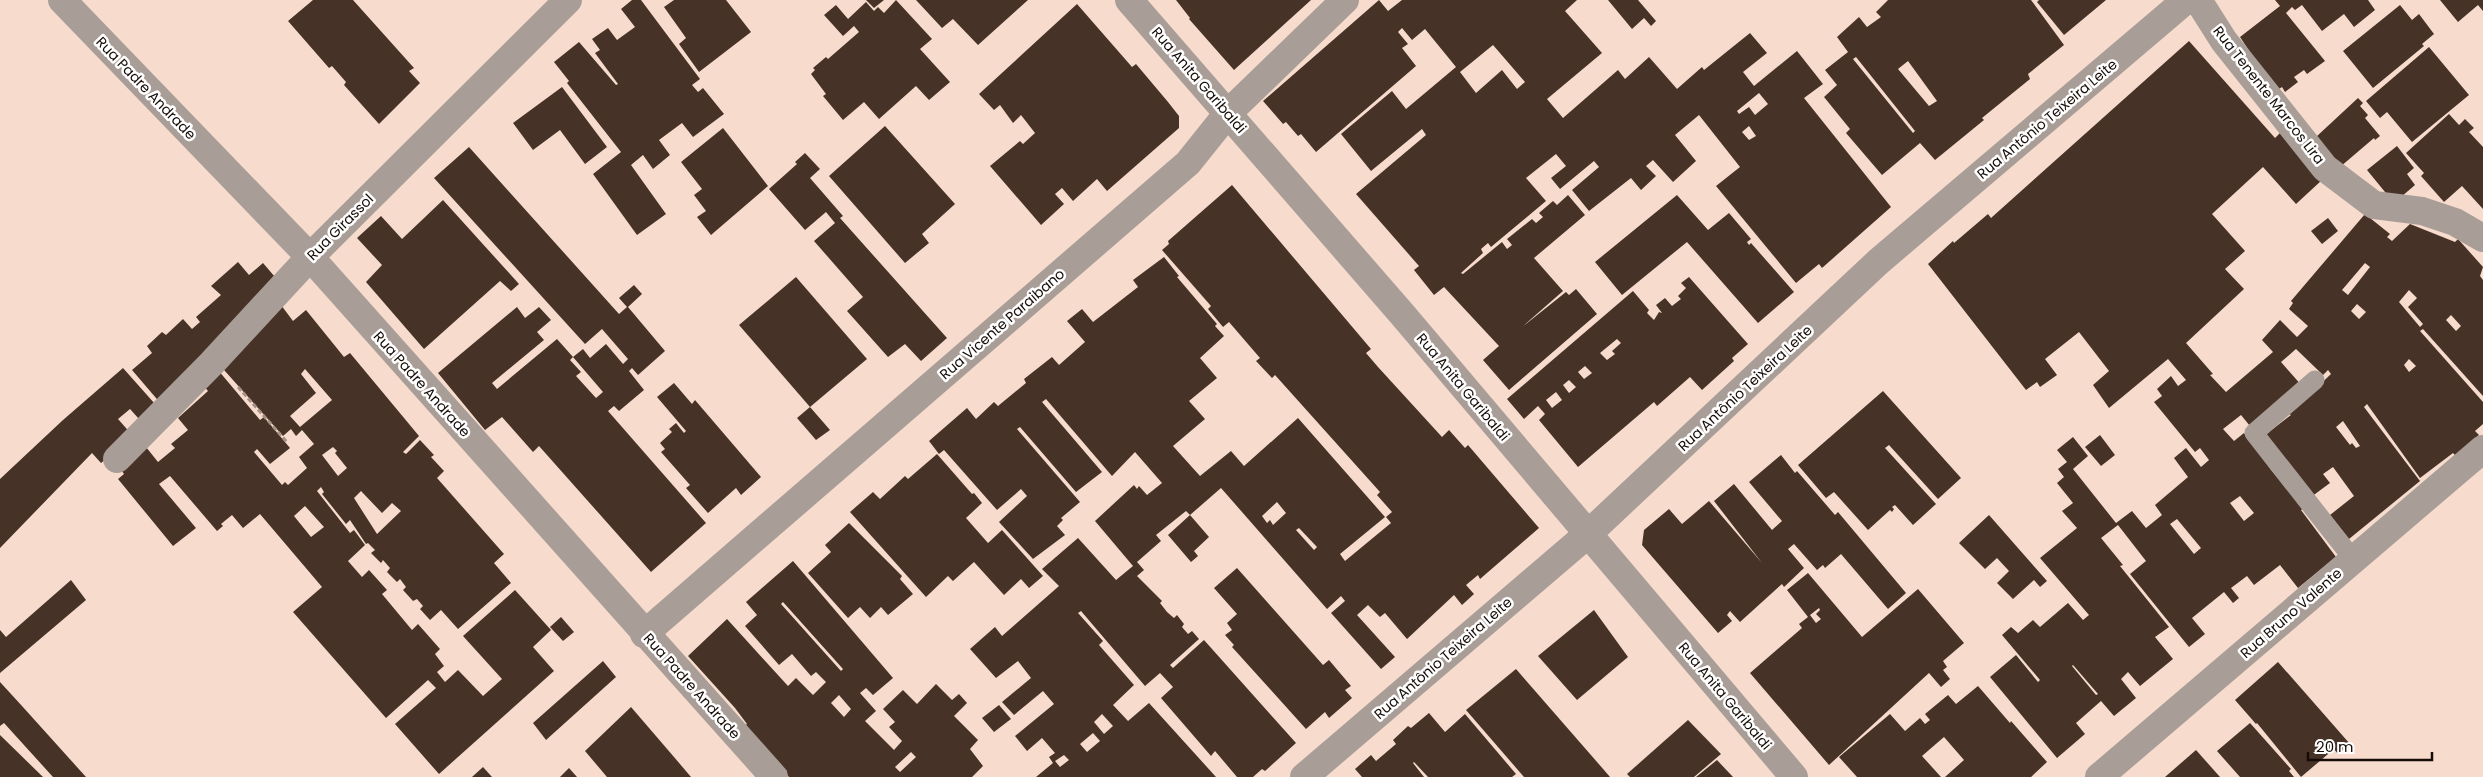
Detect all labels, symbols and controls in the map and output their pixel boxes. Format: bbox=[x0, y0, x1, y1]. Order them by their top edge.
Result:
street label: Rua Anita Garibaldi bbox=[1147, 22, 1251, 138]
street label: Rua Tenente Marcos Lira bbox=[2209, 22, 2329, 168]
street label: Rua Padre Andrade bbox=[92, 32, 201, 144]
street label: Rua Antônio Teixeira Leite bbox=[1973, 54, 2122, 184]
street label: Rua Girassol bbox=[302, 189, 378, 265]
street label: Rua Vicente Paraibano bbox=[935, 264, 1069, 384]
street label: Rua Antônio Teixeira Leite bbox=[1673, 320, 1817, 456]
street label: Rua Padre Andrade bbox=[369, 327, 475, 441]
street label: Rua Anita Garibaldi bbox=[1412, 329, 1514, 445]
street label: Rua Bruno Valente bbox=[2236, 563, 2346, 663]
street label: Rua Antônio Teixeira Leite bbox=[1370, 592, 1517, 724]
street label: Rua Padre Andrade bbox=[639, 629, 745, 743]
street label: Rua Anita Garibaldi bbox=[1674, 638, 1776, 754]
scale bar bbox=[2308, 730, 2432, 762]
text: 20 m bbox=[2316, 736, 2354, 757]

